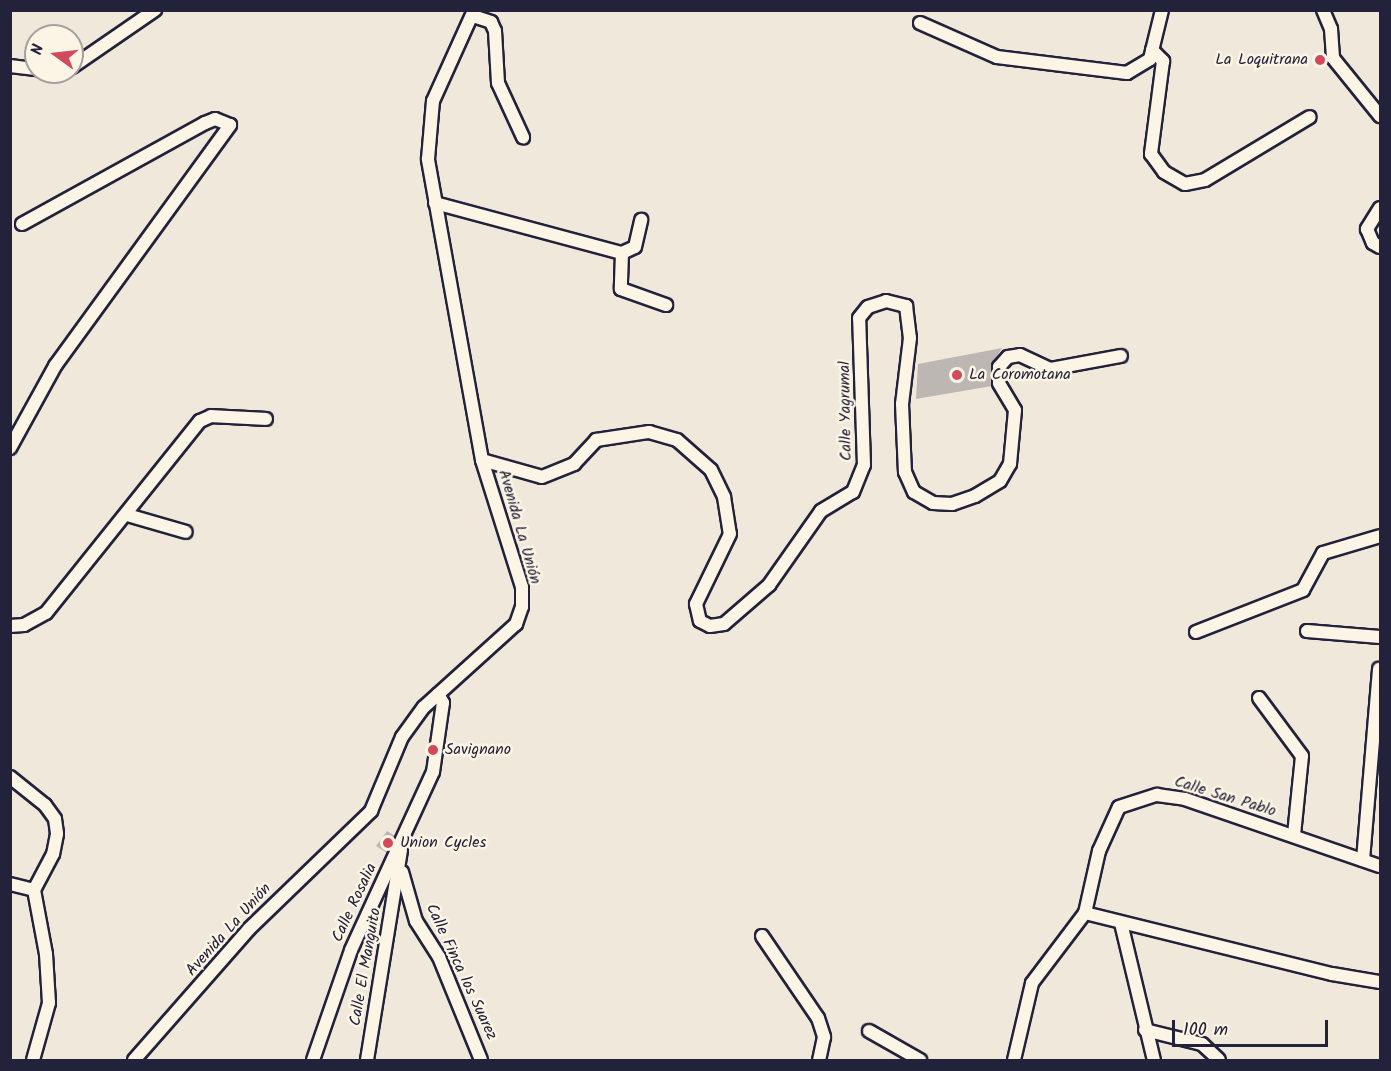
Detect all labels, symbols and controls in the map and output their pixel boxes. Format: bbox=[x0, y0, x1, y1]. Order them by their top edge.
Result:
north arrow bbox=[24, 24, 84, 84]
text: N bbox=[25, 42, 51, 58]
place label: La Loquitrana bbox=[1215, 50, 1308, 70]
marker: La Loquitrana bbox=[1313, 53, 1327, 67]
street label: Calle Yagrumal bbox=[836, 361, 856, 461]
place label: La Coromotana bbox=[969, 365, 1071, 385]
marker: La Coromotana bbox=[950, 368, 964, 382]
street label: Avenida La Unión bbox=[493, 468, 545, 586]
place label: Savignano bbox=[445, 740, 511, 760]
marker: Savignano bbox=[426, 743, 440, 757]
street label: Calle San Pablo bbox=[1172, 772, 1278, 822]
place label: Union Cycles bbox=[400, 833, 486, 853]
marker: Union Cycles bbox=[381, 836, 395, 850]
street label: Calle Rosalia bbox=[328, 861, 382, 945]
street label: Avenida La Unión bbox=[182, 880, 276, 980]
street label: Calle Finca los Suarez bbox=[421, 901, 501, 1043]
street label: Calle El Manguito bbox=[346, 907, 386, 1027]
scale bar bbox=[1175, 1008, 1331, 1046]
text: 100 m bbox=[1183, 1016, 1228, 1045]

